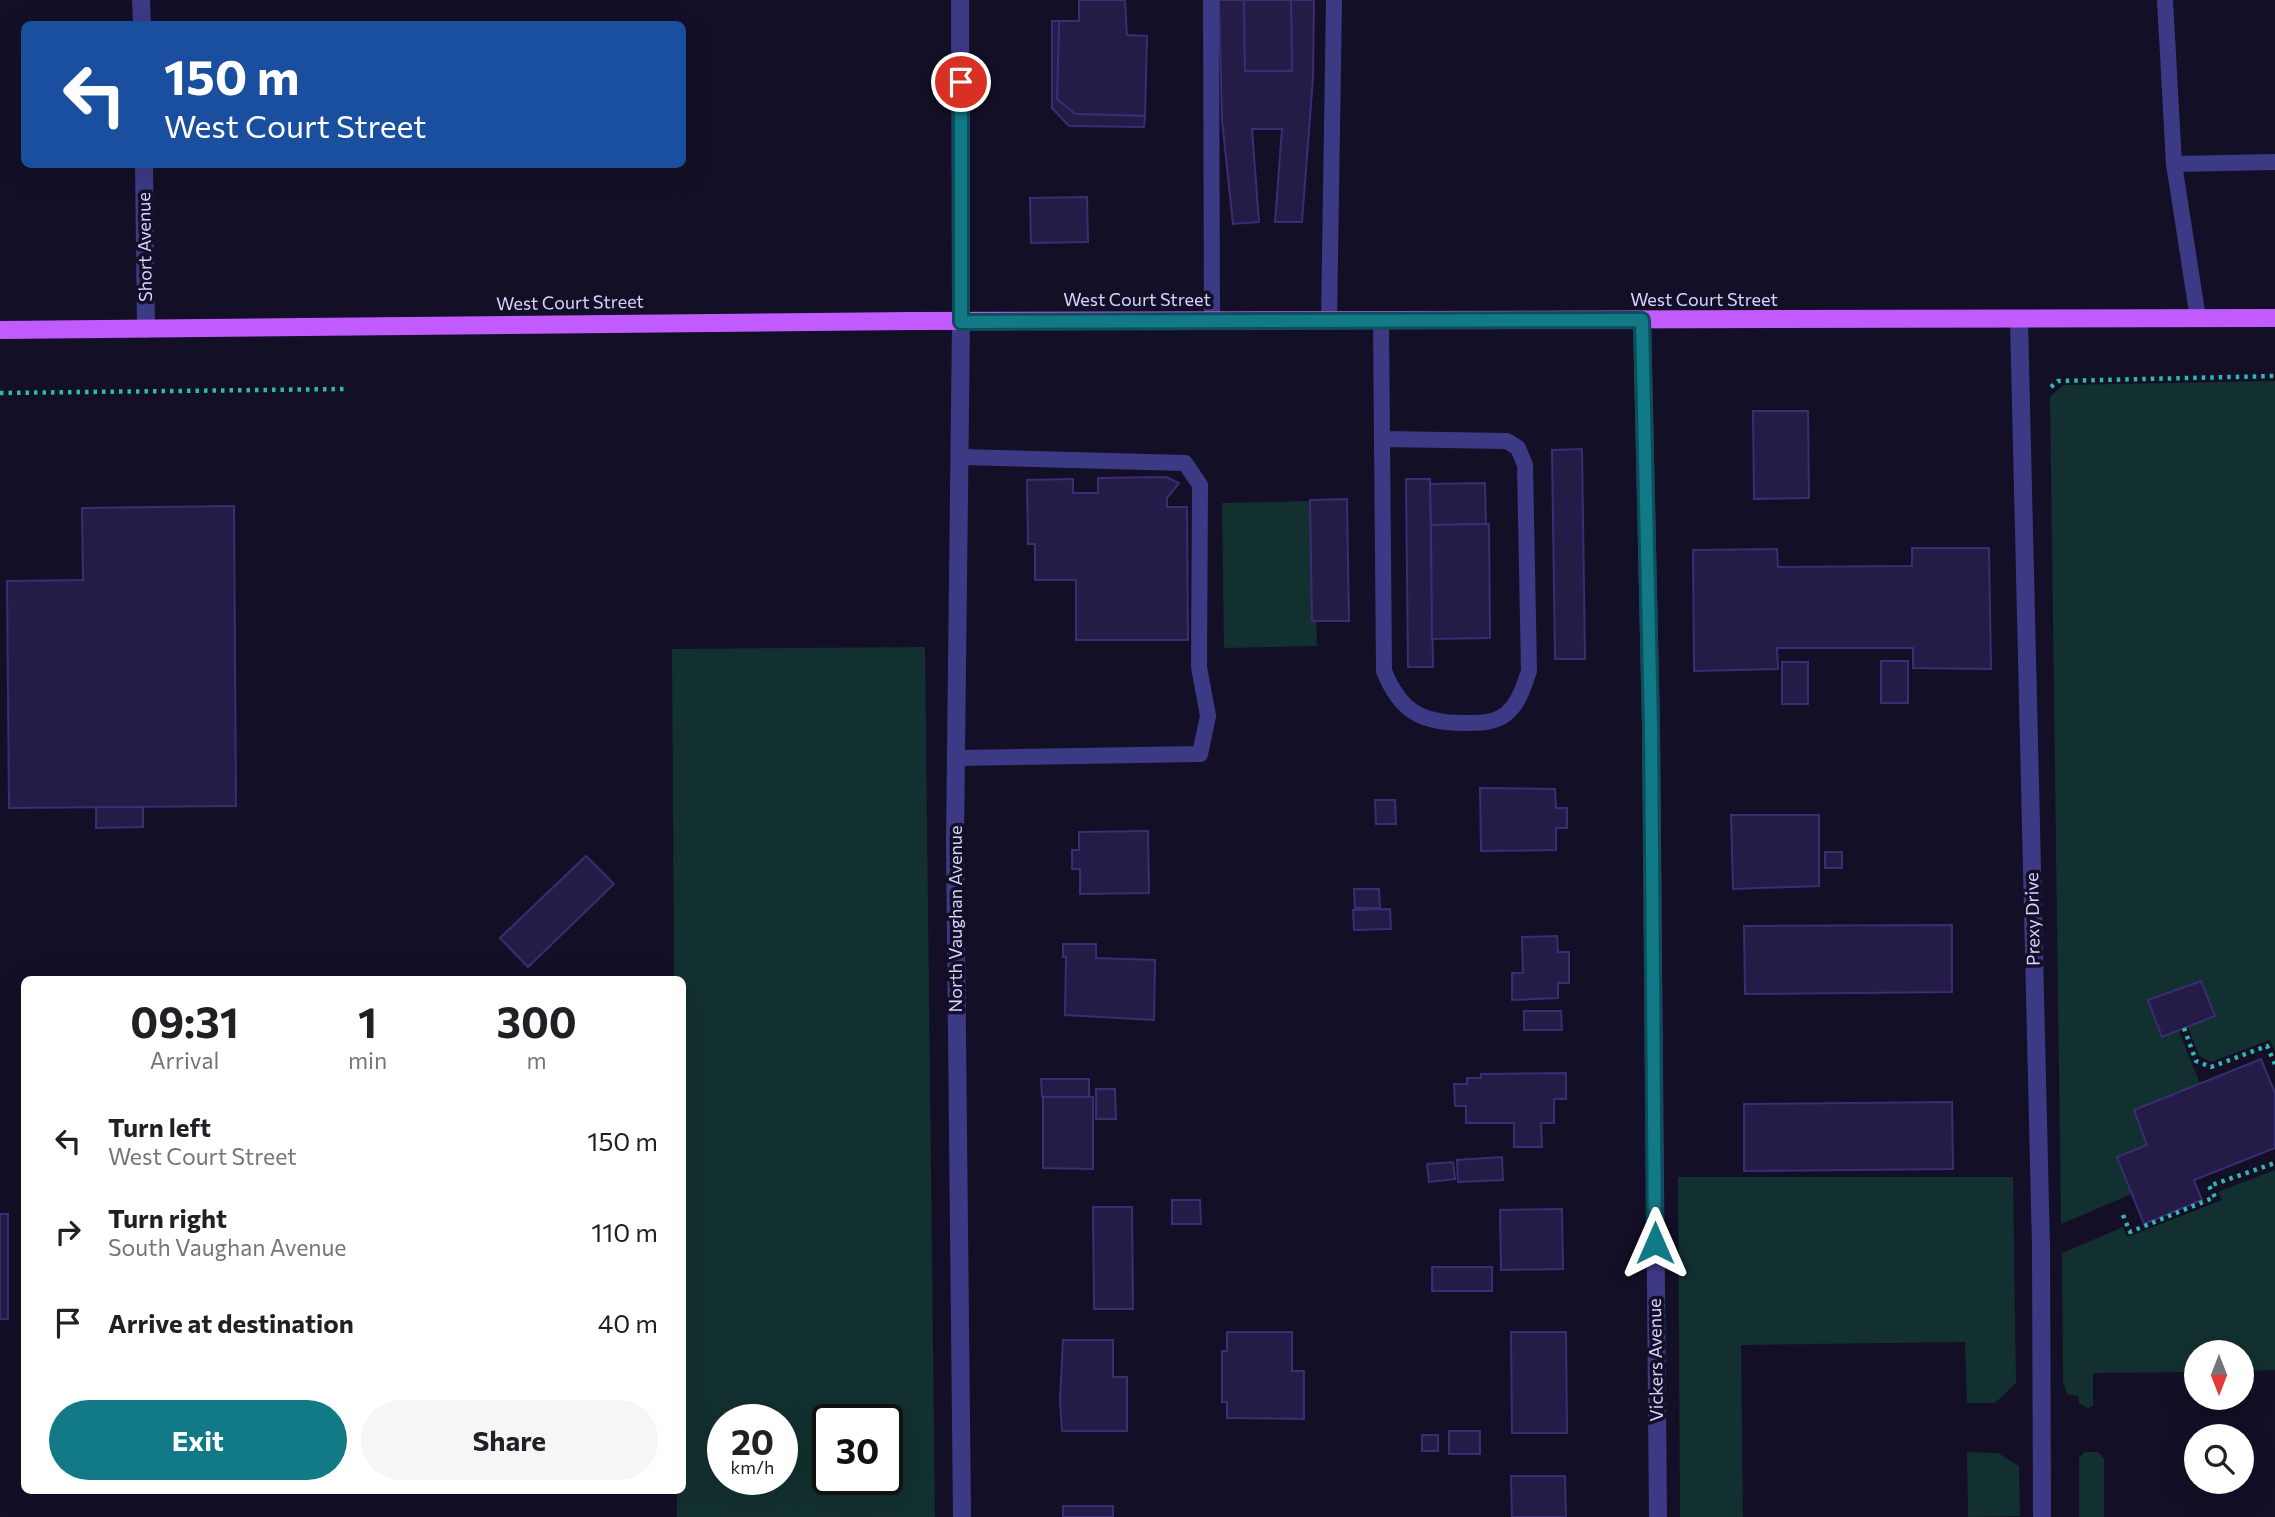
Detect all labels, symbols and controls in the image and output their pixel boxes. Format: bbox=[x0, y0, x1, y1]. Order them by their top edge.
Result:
text: 150 m bbox=[164, 45, 299, 105]
icon: left bbox=[49, 49, 140, 140]
pin bbox=[931, 52, 991, 112]
icon: arrive bbox=[942, 63, 980, 101]
text: West Court Street bbox=[164, 105, 426, 145]
street label: Short Avenue bbox=[132, 192, 156, 302]
street label: West Court Street bbox=[1063, 288, 1211, 310]
street label: West Court Street bbox=[1630, 288, 1778, 310]
street label: West Court Street bbox=[496, 290, 644, 314]
street label: North Vaughan Avenue bbox=[944, 826, 966, 1012]
street label: Prexy Drive bbox=[2020, 872, 2044, 966]
text: 09:31 bbox=[130, 995, 239, 1047]
text: 1 bbox=[358, 995, 377, 1047]
text: 300 bbox=[496, 995, 577, 1047]
text: Arrival bbox=[150, 1046, 219, 1074]
text: min bbox=[348, 1046, 387, 1074]
text: m bbox=[527, 1046, 547, 1074]
text: Turn left bbox=[108, 1111, 211, 1142]
icon: left bbox=[49, 1122, 87, 1160]
text: 150 m bbox=[587, 1125, 658, 1156]
text: West Court Street bbox=[108, 1142, 297, 1170]
text: Turn right bbox=[108, 1202, 227, 1233]
position arrow bbox=[1618, 1206, 1692, 1280]
icon: right bbox=[49, 1213, 87, 1251]
text: 110 m bbox=[591, 1216, 658, 1247]
text: South Vaughan Avenue bbox=[108, 1233, 346, 1261]
street label: Vickers Avenue bbox=[1643, 1298, 1667, 1422]
icon: arrive bbox=[49, 1304, 87, 1342]
text: Arrive at destination bbox=[108, 1307, 354, 1338]
text: 40 m bbox=[598, 1307, 658, 1338]
north arrow bbox=[2184, 1340, 2254, 1410]
map controls bbox=[2184, 1340, 2254, 1494]
button: Exit bbox=[49, 1400, 347, 1480]
button: Share bbox=[361, 1400, 658, 1480]
speed limit sign: 30 bbox=[812, 1404, 903, 1495]
text: 20 bbox=[731, 1419, 774, 1462]
button: search bbox=[2184, 1424, 2254, 1494]
text: km/h bbox=[731, 1456, 774, 1478]

